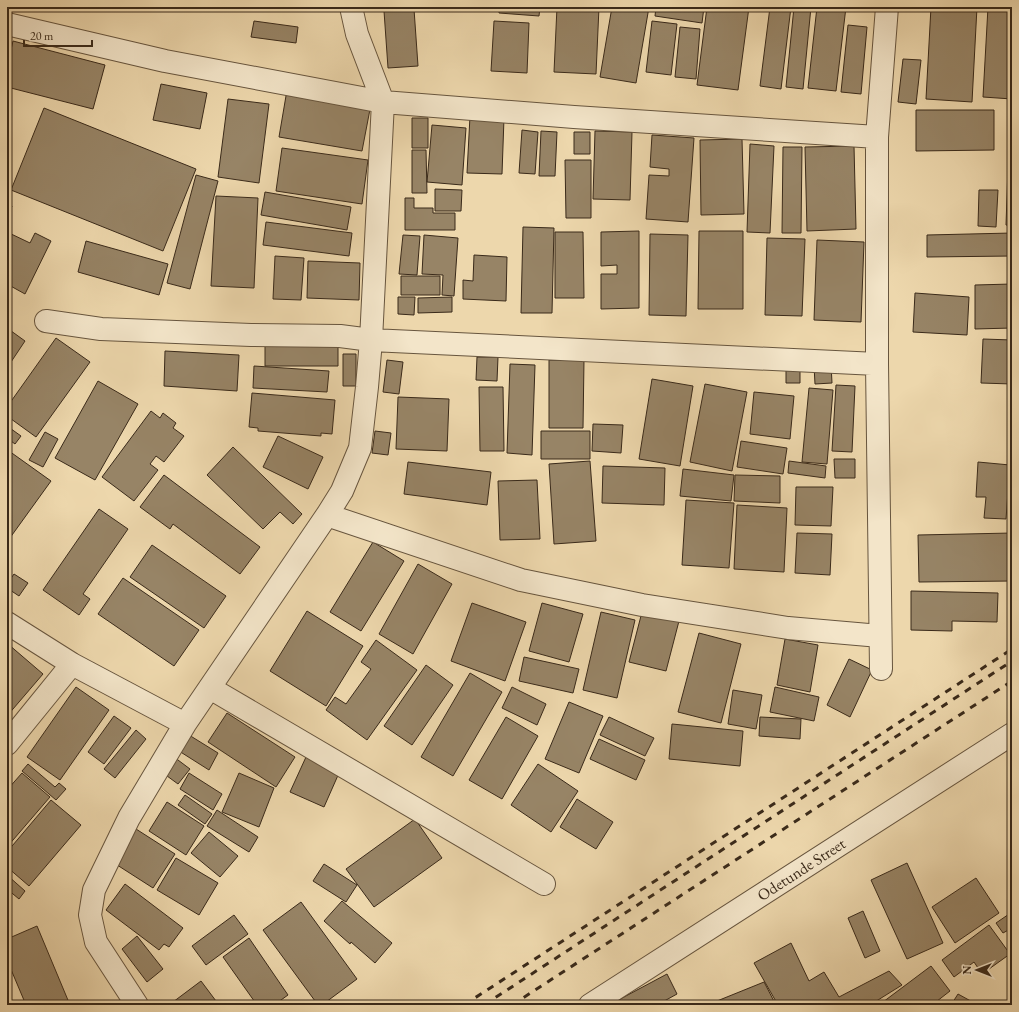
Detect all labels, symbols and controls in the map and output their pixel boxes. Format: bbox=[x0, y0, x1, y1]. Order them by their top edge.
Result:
scale bar bbox=[24, 22, 92, 48]
text: 20 m bbox=[30, 28, 54, 44]
street label: Odetunde Street bbox=[753, 833, 849, 906]
north arrow bbox=[957, 950, 997, 990]
text: N bbox=[960, 965, 974, 974]

